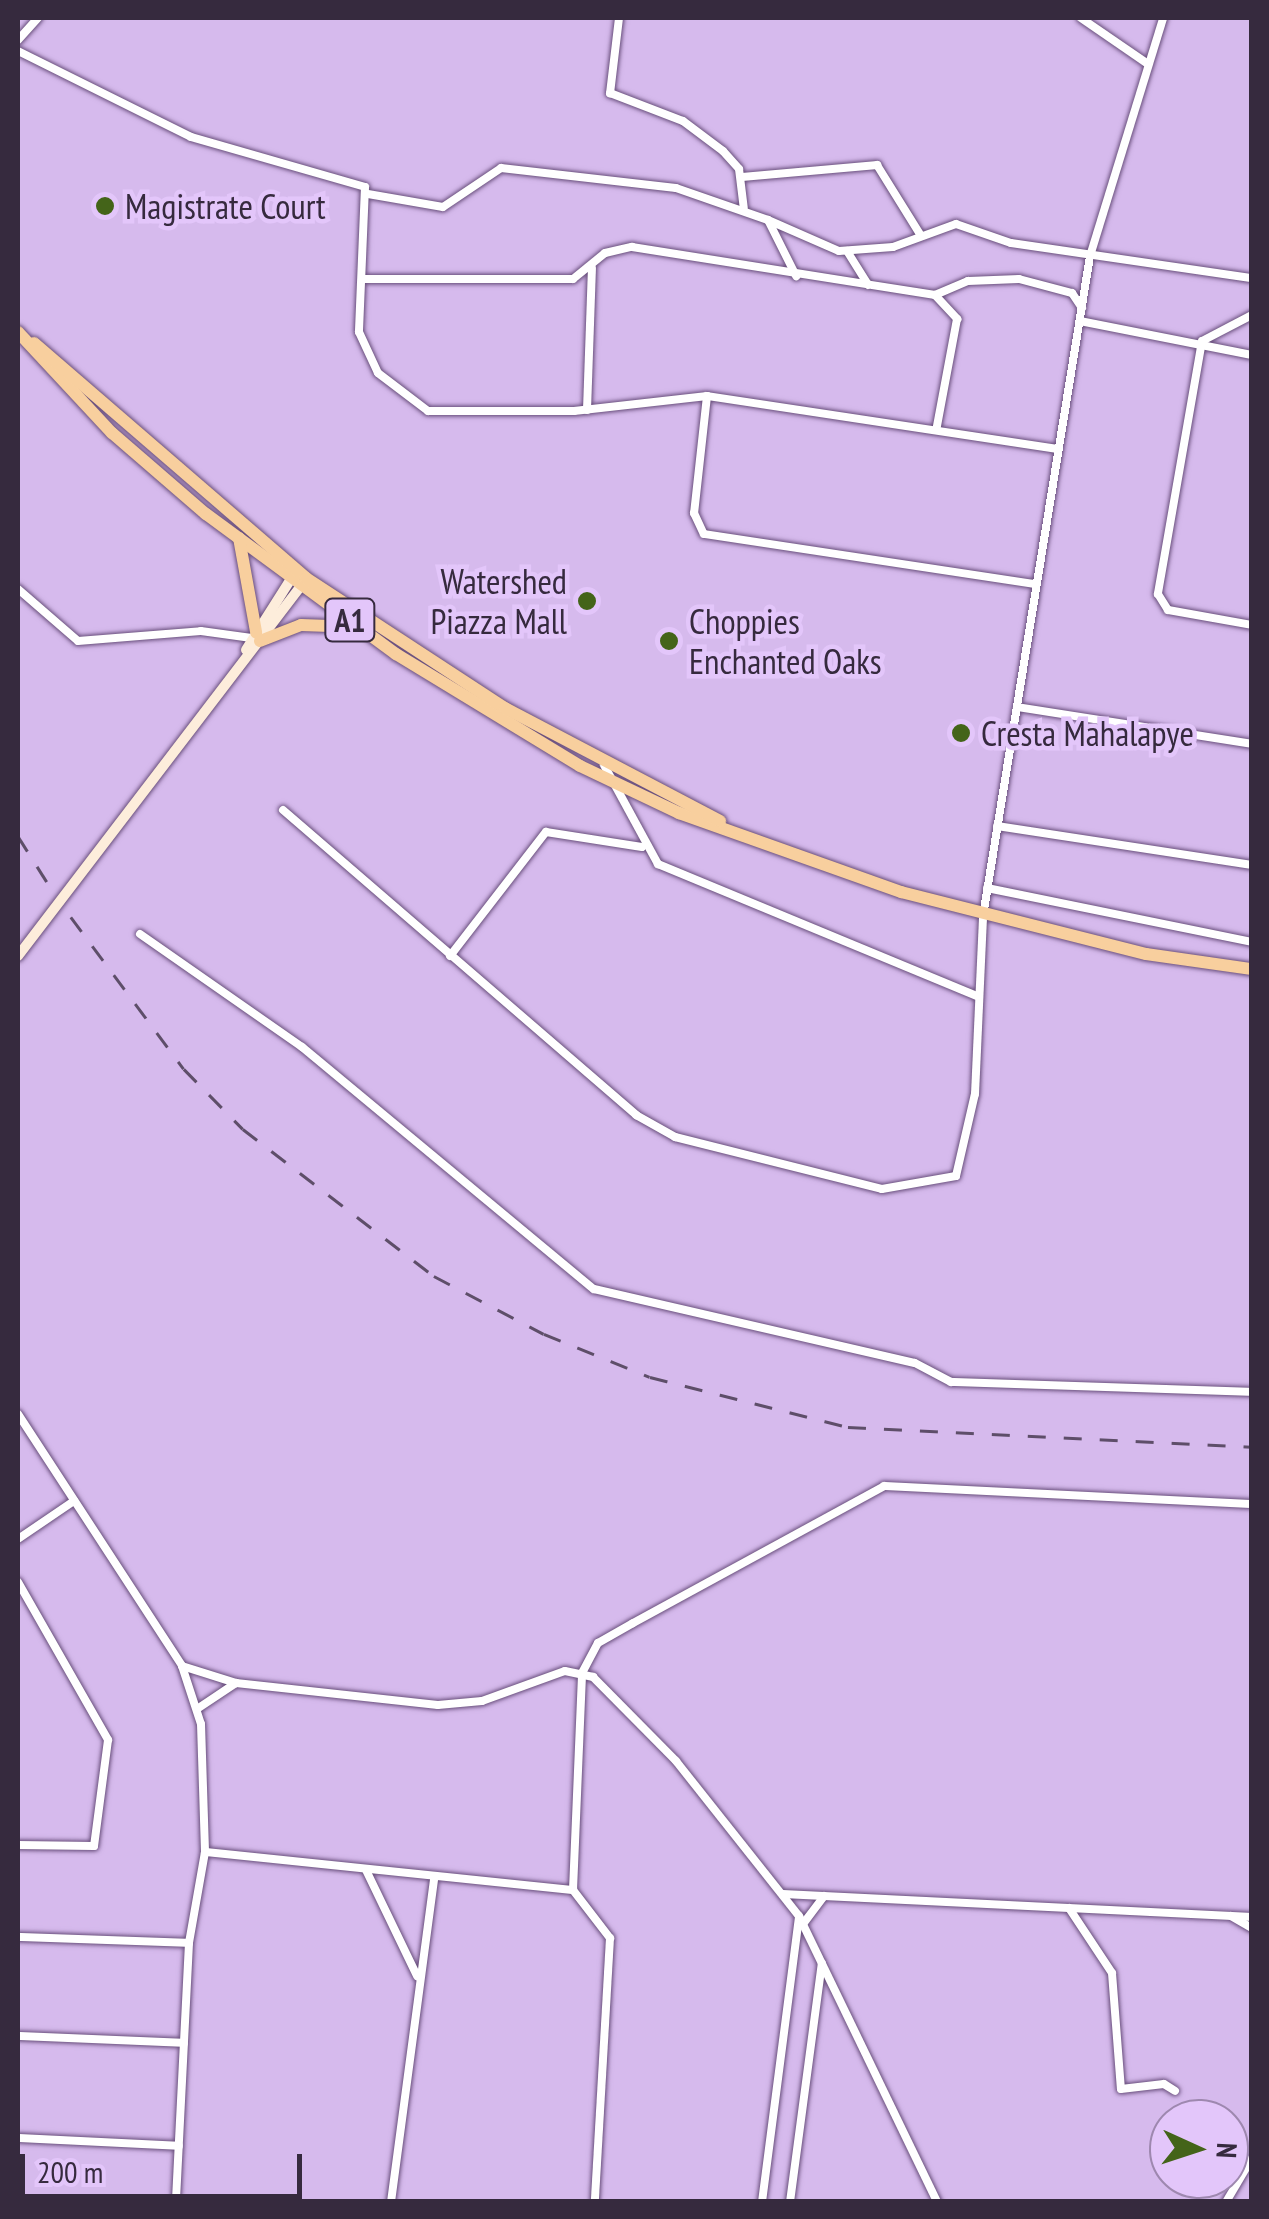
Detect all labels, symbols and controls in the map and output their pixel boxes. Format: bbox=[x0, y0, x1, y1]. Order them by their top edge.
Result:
place label: Magistrate Court bbox=[125, 185, 326, 227]
marker: Magistrate Court bbox=[94, 195, 116, 217]
place label: Watershed Piazza Mall bbox=[430, 560, 567, 642]
marker: Watershed Piazza Mall bbox=[576, 590, 598, 612]
road number: A1 bbox=[322, 593, 378, 647]
place label: Choppies Enchanted Oaks bbox=[689, 600, 882, 682]
marker: Choppies Enchanted Oaks bbox=[658, 630, 680, 652]
place label: Cresta Mahalapye bbox=[981, 712, 1194, 754]
marker: Cresta Mahalapye bbox=[950, 722, 972, 744]
north arrow bbox=[1149, 2099, 1249, 2199]
scale bar bbox=[25, 2134, 308, 2196]
text: N bbox=[1209, 2142, 1246, 2159]
text: 200 m bbox=[37, 2152, 103, 2191]

